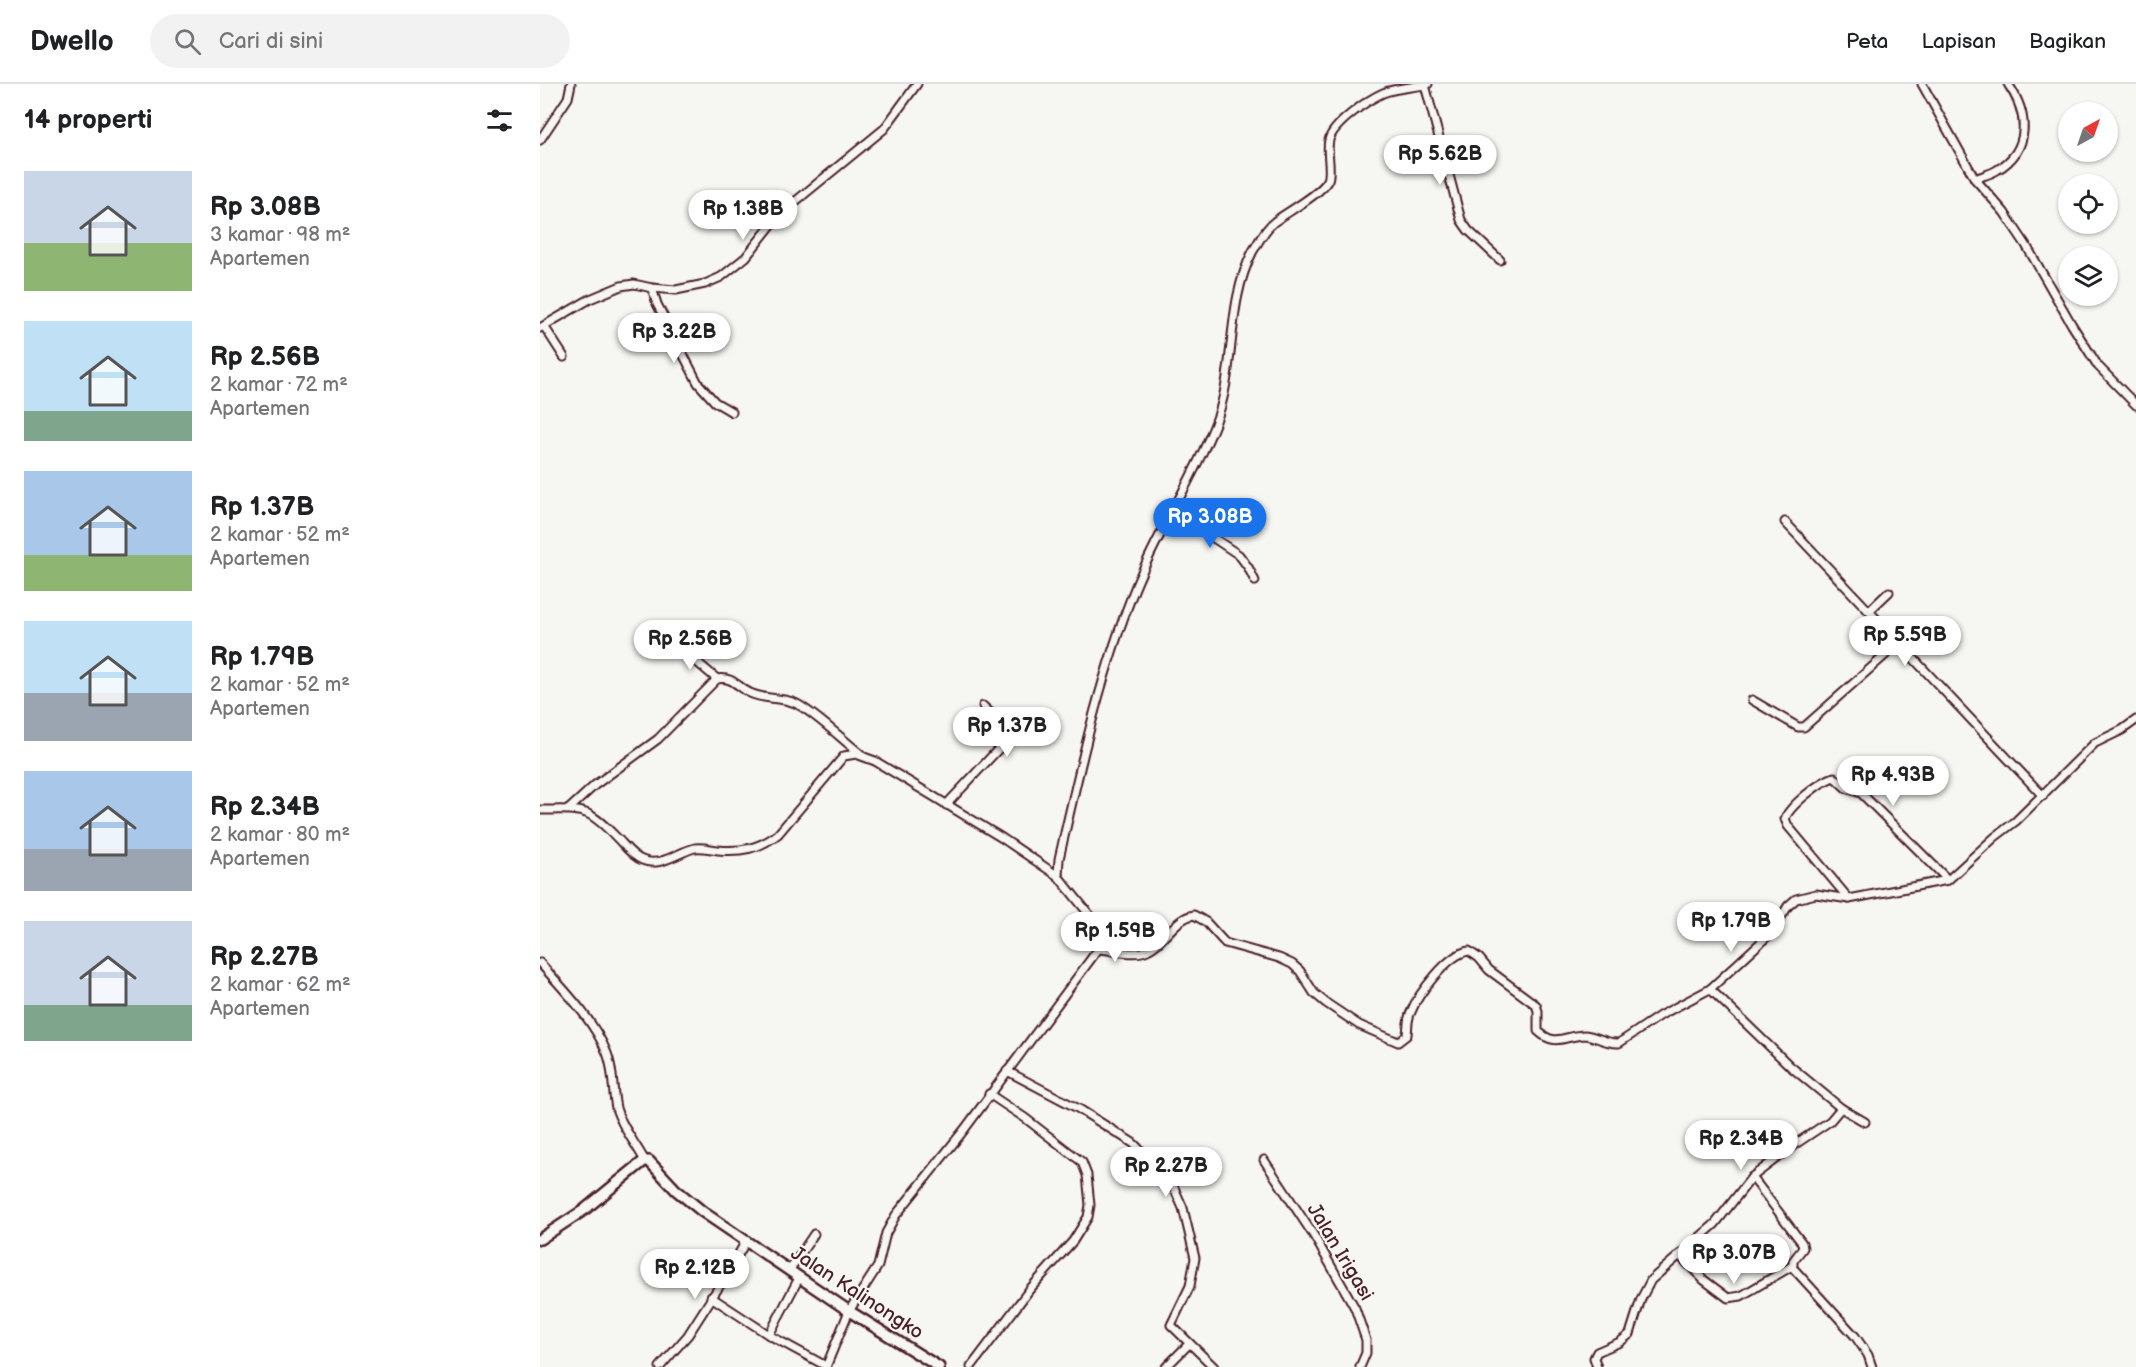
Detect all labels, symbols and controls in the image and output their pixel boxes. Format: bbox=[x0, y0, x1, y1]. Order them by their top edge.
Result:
search box bbox=[150, 14, 570, 68]
text: Dwello bbox=[30, 25, 114, 58]
icon: search bbox=[171, 25, 204, 58]
text: Cari di sini bbox=[219, 28, 323, 55]
text: Peta bbox=[1846, 29, 1888, 54]
text: Lapisan bbox=[1921, 29, 1996, 54]
text: Bagikan bbox=[2029, 29, 2106, 54]
north arrow bbox=[2058, 102, 2118, 162]
map controls bbox=[2058, 102, 2118, 306]
icon: filters bbox=[483, 104, 516, 137]
text: 14 properti bbox=[24, 105, 153, 136]
pin: Rp 5.62B bbox=[1378, 135, 1502, 186]
text: Rp 5.62B bbox=[1398, 142, 1482, 166]
button: locate bbox=[2058, 174, 2118, 234]
pin: Rp 1.38B bbox=[681, 190, 805, 241]
text: Rp 3.08B bbox=[210, 192, 321, 223]
icon: home bbox=[72, 195, 144, 267]
text: Rp 1.38B bbox=[702, 197, 784, 221]
text: 3 kamar · 98 m² bbox=[210, 223, 350, 247]
button: layers bbox=[2058, 246, 2118, 306]
text: Apartemen bbox=[210, 247, 310, 271]
pin: Rp 3.22B bbox=[612, 313, 736, 364]
text: Rp 3.22B bbox=[632, 320, 716, 344]
text: Rp 2.56B bbox=[210, 342, 320, 373]
icon: home bbox=[72, 345, 144, 417]
text: 2 kamar · 72 m² bbox=[210, 373, 348, 397]
text: Apartemen bbox=[210, 397, 310, 421]
text: Rp 1.37B bbox=[210, 492, 314, 523]
icon: home bbox=[72, 495, 144, 567]
pin: Rp 3.08B bbox=[1148, 498, 1272, 549]
text: Rp 3.08B bbox=[1167, 505, 1253, 529]
text: 2 kamar · 52 m² bbox=[210, 523, 350, 547]
text: Apartemen bbox=[210, 547, 310, 571]
pin: Rp 5.59B bbox=[1843, 616, 1967, 667]
pin: Rp 2.56B bbox=[628, 620, 752, 671]
text: Rp 5.59B bbox=[1863, 623, 1947, 647]
text: Rp 2.56B bbox=[648, 627, 732, 651]
text: Rp 1.79B bbox=[210, 642, 314, 673]
icon: home bbox=[72, 645, 144, 717]
text: 2 kamar · 52 m² bbox=[210, 673, 350, 697]
text: Apartemen bbox=[210, 697, 310, 721]
pin: Rp 1.37B bbox=[945, 707, 1069, 758]
text: Rp 1.37B bbox=[967, 714, 1047, 738]
pin: Rp 4.93B bbox=[1831, 756, 1955, 807]
text: Rp 4.93B bbox=[1851, 763, 1935, 787]
text: Rp 2.34B bbox=[210, 792, 320, 823]
icon: home bbox=[72, 795, 144, 867]
text: 2 kamar · 80 m² bbox=[210, 823, 350, 847]
text: Apartemen bbox=[210, 847, 310, 871]
pin: Rp 1.79B bbox=[1669, 902, 1793, 953]
text: Rp 1.79B bbox=[1691, 909, 1771, 933]
pin: Rp 1.59B bbox=[1053, 912, 1177, 963]
text: Rp 1.59B bbox=[1075, 919, 1155, 943]
text: Rp 2.27B bbox=[210, 942, 319, 973]
icon: home bbox=[72, 945, 144, 1017]
text: 2 kamar · 62 m² bbox=[210, 973, 351, 997]
text: Apartemen bbox=[210, 997, 310, 1021]
pin: Rp 2.34B bbox=[1679, 1120, 1803, 1171]
text: Rp 2.34B bbox=[1699, 1127, 1783, 1151]
pin: Rp 2.27B bbox=[1104, 1147, 1228, 1198]
text: Rp 2.27B bbox=[1124, 1154, 1208, 1178]
street label: Jalan Irigasi bbox=[1302, 1199, 1378, 1305]
pin: Rp 3.07B bbox=[1672, 1234, 1796, 1285]
street label: Jalan Kalinongko bbox=[786, 1241, 928, 1345]
text: Rp 3.07B bbox=[1692, 1241, 1776, 1265]
pin: Rp 2.12B bbox=[633, 1249, 757, 1300]
text: Rp 2.12B bbox=[654, 1256, 736, 1280]

